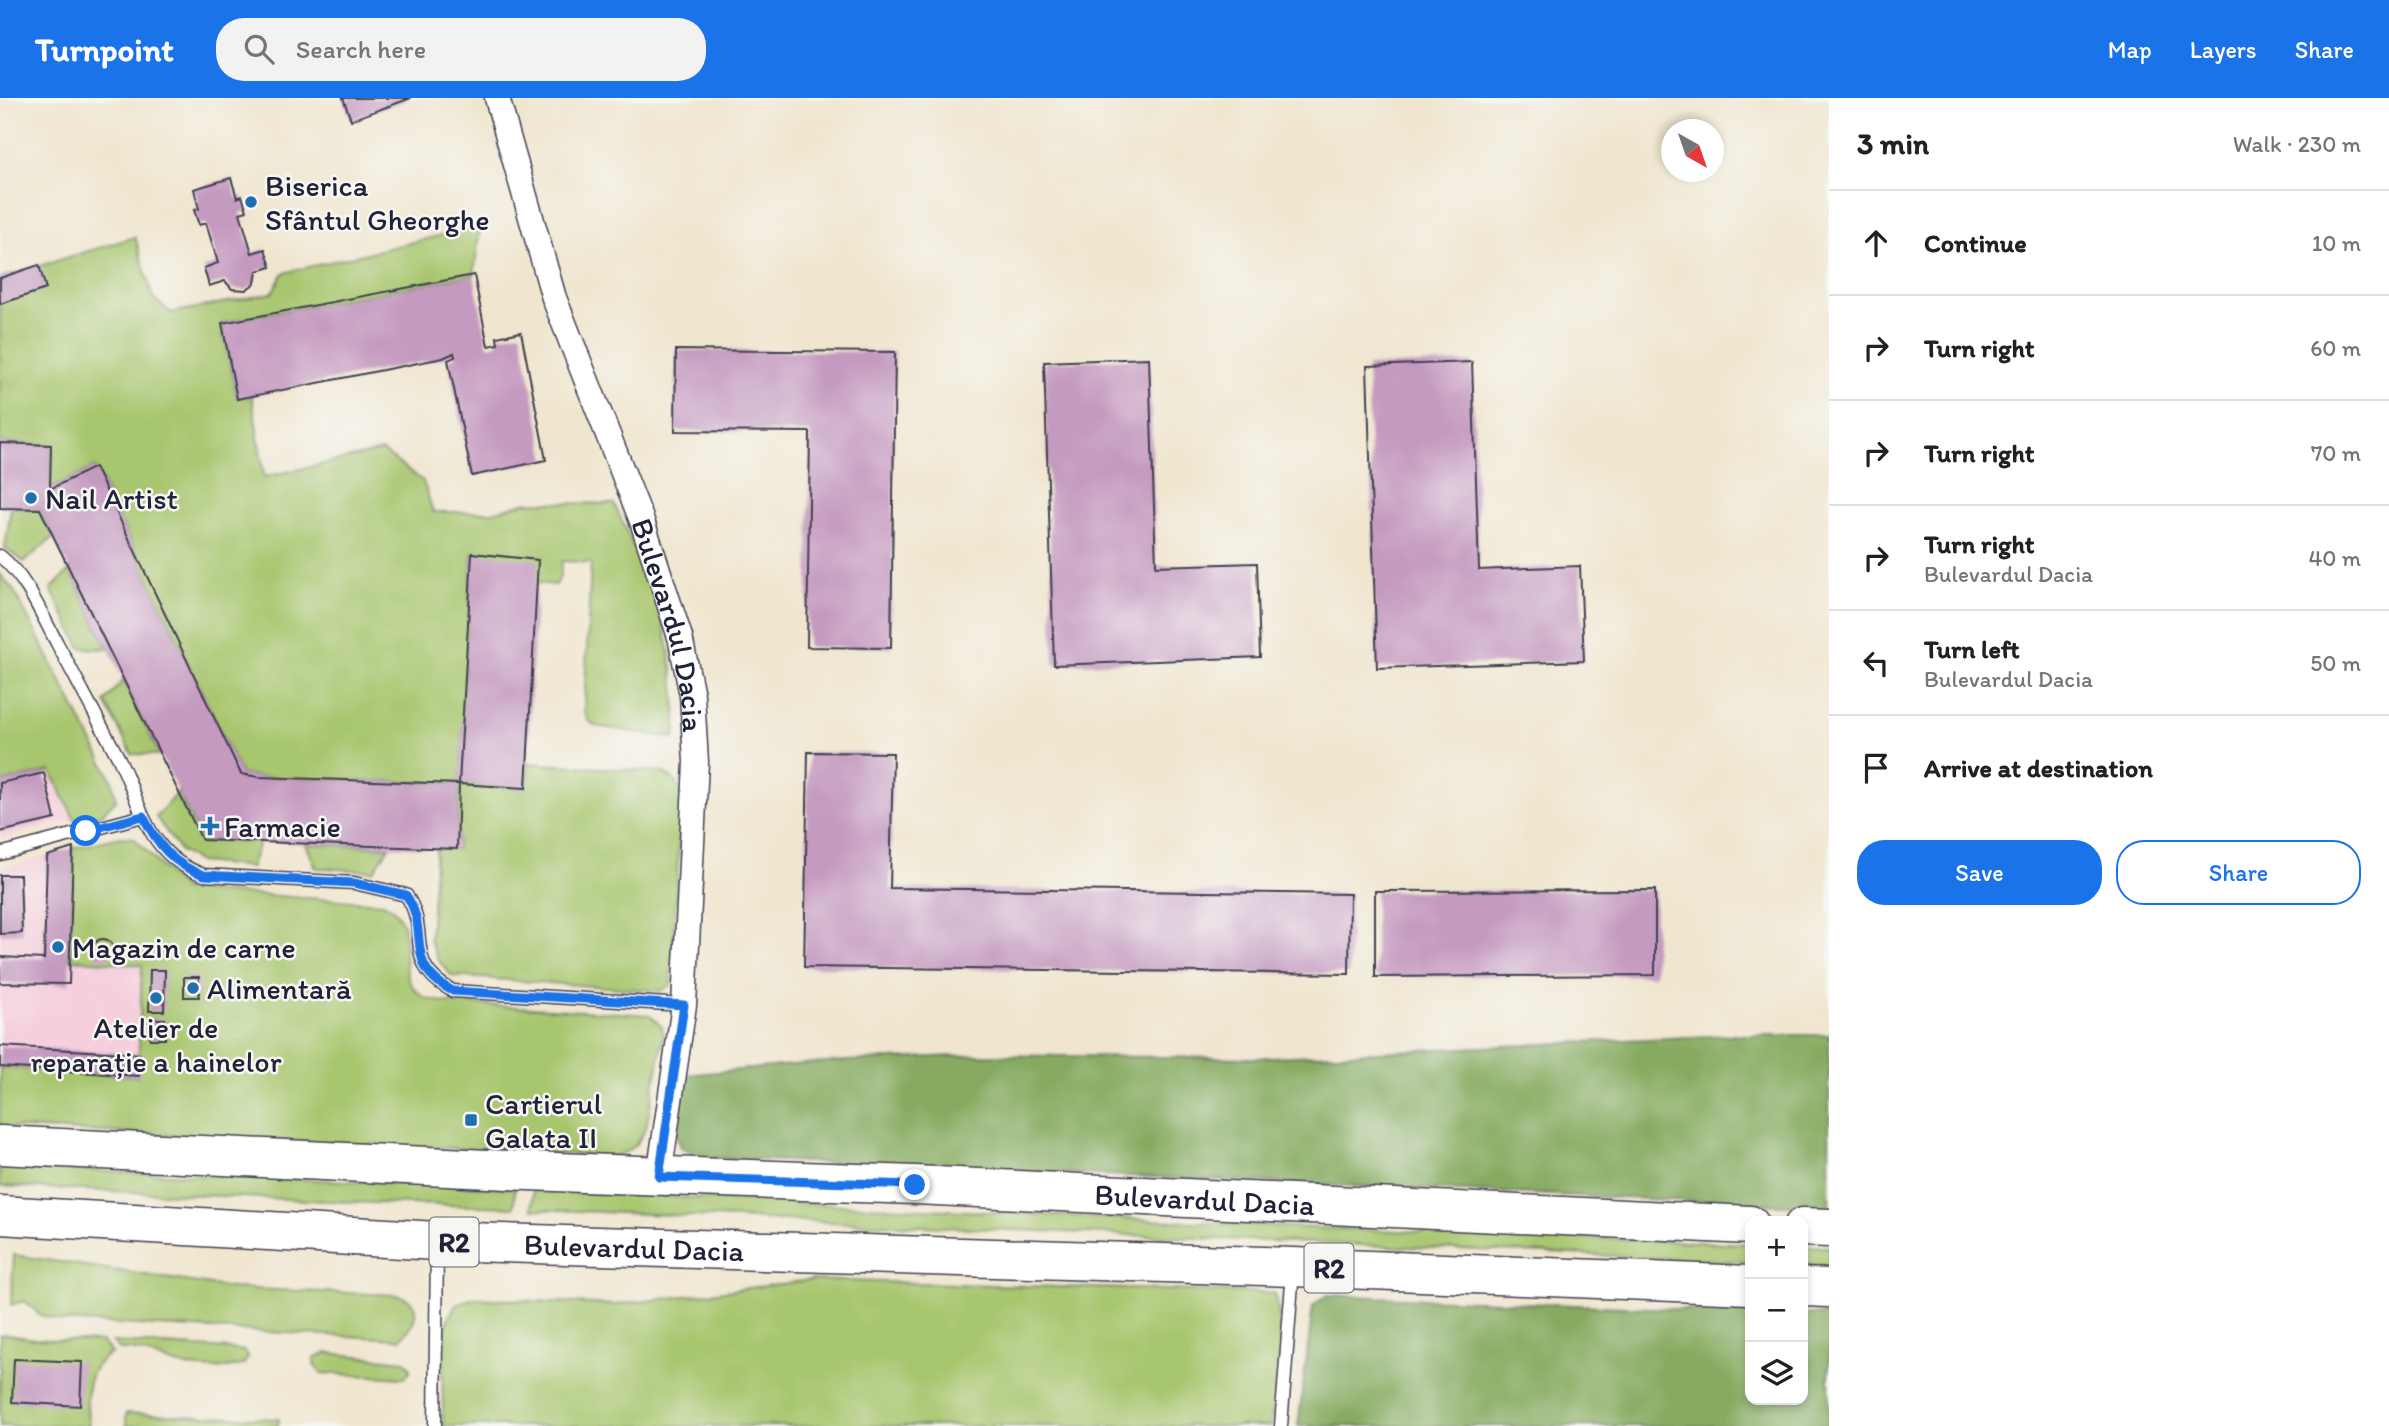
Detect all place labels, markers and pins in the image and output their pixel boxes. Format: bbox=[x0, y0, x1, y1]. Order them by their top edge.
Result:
place label: Biserica Sfântul Gheorghe bbox=[265, 167, 489, 238]
marker: Biserica Sfântul Gheorghe bbox=[243, 194, 259, 210]
place label: Nail Artist bbox=[45, 480, 178, 517]
marker: Nail Artist bbox=[23, 490, 39, 506]
place label: Farmacie bbox=[224, 808, 341, 845]
marker: Farmacie bbox=[202, 818, 218, 834]
place label: Magazin de carne bbox=[72, 929, 296, 966]
marker: Magazin de carne bbox=[50, 939, 66, 955]
place label: Alimentară bbox=[207, 970, 352, 1007]
marker: Alimentară bbox=[185, 980, 201, 996]
marker: Atelier de reparație a hainelor bbox=[148, 990, 164, 1006]
place label: Atelier de reparație a hainelor bbox=[30, 1009, 282, 1080]
place label: Cartierul Galata II bbox=[485, 1085, 603, 1156]
marker: Cartierul Galata II bbox=[463, 1112, 479, 1128]

